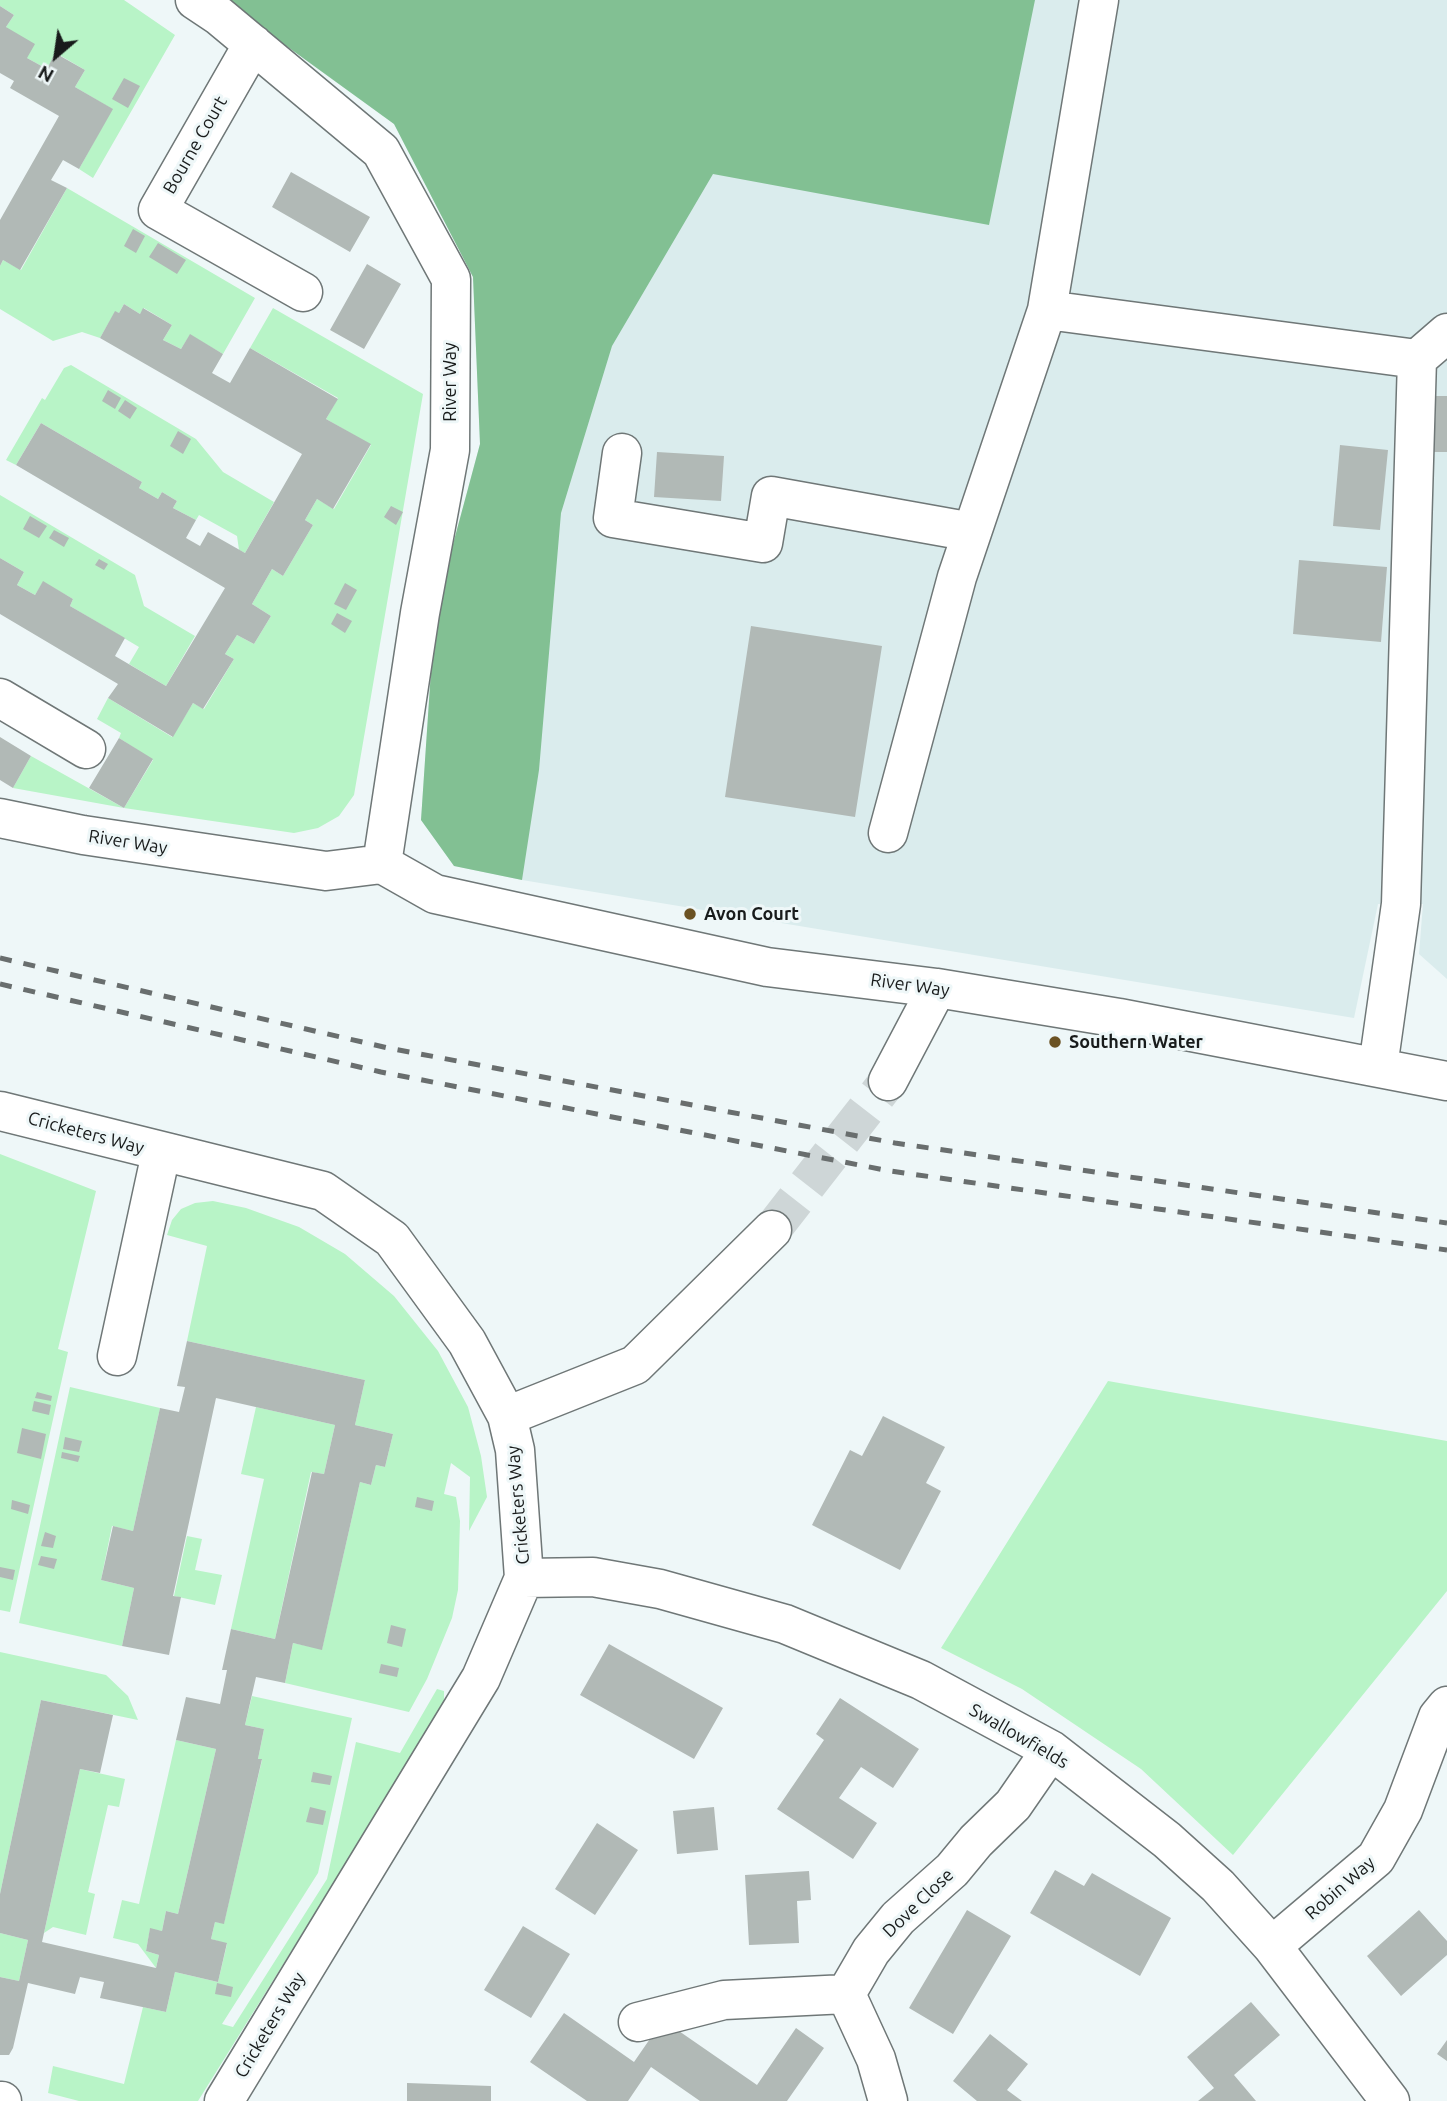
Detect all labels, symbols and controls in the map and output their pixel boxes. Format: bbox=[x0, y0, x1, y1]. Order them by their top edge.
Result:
north arrow bbox=[21, 21, 91, 91]
text: N bbox=[34, 61, 57, 87]
street label: Bourne Court bbox=[158, 92, 232, 198]
street label: River Way bbox=[439, 342, 461, 422]
street label: River Way bbox=[87, 825, 169, 859]
place label: Avon Court bbox=[704, 903, 799, 925]
marker: Avon Court bbox=[682, 906, 698, 922]
street label: River Way bbox=[869, 969, 951, 1001]
place label: Southern Water bbox=[1069, 1031, 1203, 1053]
marker: Southern Water bbox=[1047, 1034, 1063, 1050]
street label: Cricketers Way bbox=[26, 1107, 146, 1159]
street label: Cricketers Way bbox=[502, 1445, 534, 1565]
street label: Swallowfields bbox=[966, 1699, 1072, 1773]
street label: Robin Way bbox=[1301, 1852, 1379, 1924]
street label: Dove Close bbox=[878, 1864, 958, 1942]
street label: Cricketers Way bbox=[230, 1968, 310, 2082]

